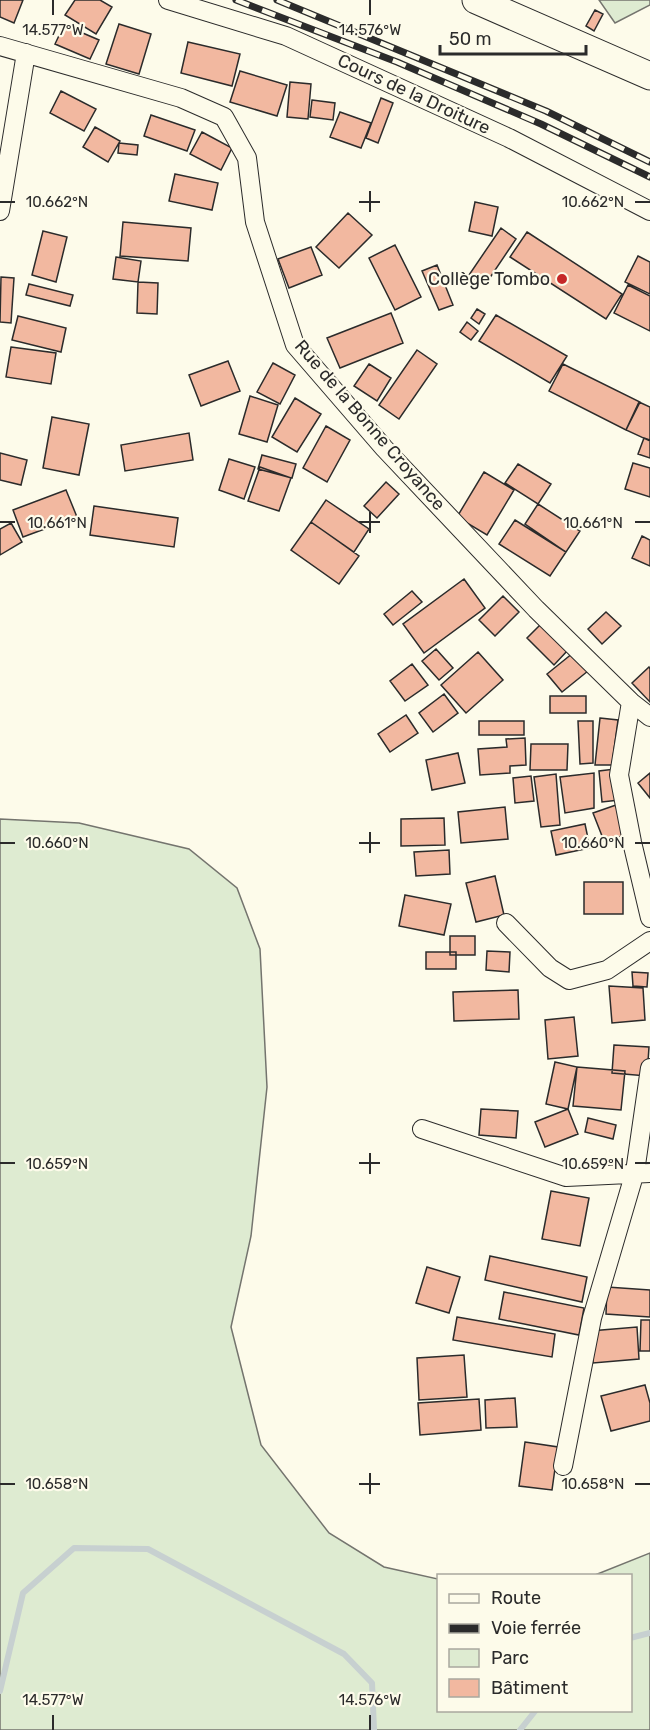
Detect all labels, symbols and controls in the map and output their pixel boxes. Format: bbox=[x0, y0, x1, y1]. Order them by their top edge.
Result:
scale bar bbox=[440, 18, 586, 56]
text: 14.577°W bbox=[22, 21, 84, 39]
text: 14.576°W bbox=[339, 21, 401, 39]
text: 50 m bbox=[449, 28, 492, 50]
street label: Cours de la Droiture bbox=[334, 49, 494, 139]
text: 10.662°N bbox=[26, 193, 88, 211]
text: 10.662°N bbox=[562, 193, 624, 211]
place label: Collège Tombo bbox=[428, 268, 550, 290]
marker: Collège Tombo bbox=[555, 272, 569, 286]
street label: Rue de la Bonne Croyance bbox=[290, 335, 450, 515]
text: 10.661°N bbox=[27, 514, 87, 532]
text: 10.661°N bbox=[563, 514, 623, 532]
text: 10.660°N bbox=[25, 834, 89, 852]
text: 10.660°N bbox=[561, 834, 625, 852]
text: 10.659°N bbox=[26, 1155, 88, 1173]
text: 10.659°N bbox=[562, 1155, 624, 1173]
text: 10.658°N bbox=[25, 1475, 89, 1493]
text: 10.658°N bbox=[561, 1475, 625, 1493]
legend bbox=[437, 1574, 632, 1712]
text: Route bbox=[491, 1587, 541, 1609]
text: Voie ferrée bbox=[491, 1617, 581, 1639]
text: Parc bbox=[491, 1647, 529, 1669]
text: Bâtiment bbox=[491, 1677, 568, 1699]
text: 14.577°W bbox=[22, 1691, 84, 1709]
text: 14.576°W bbox=[339, 1691, 401, 1709]

